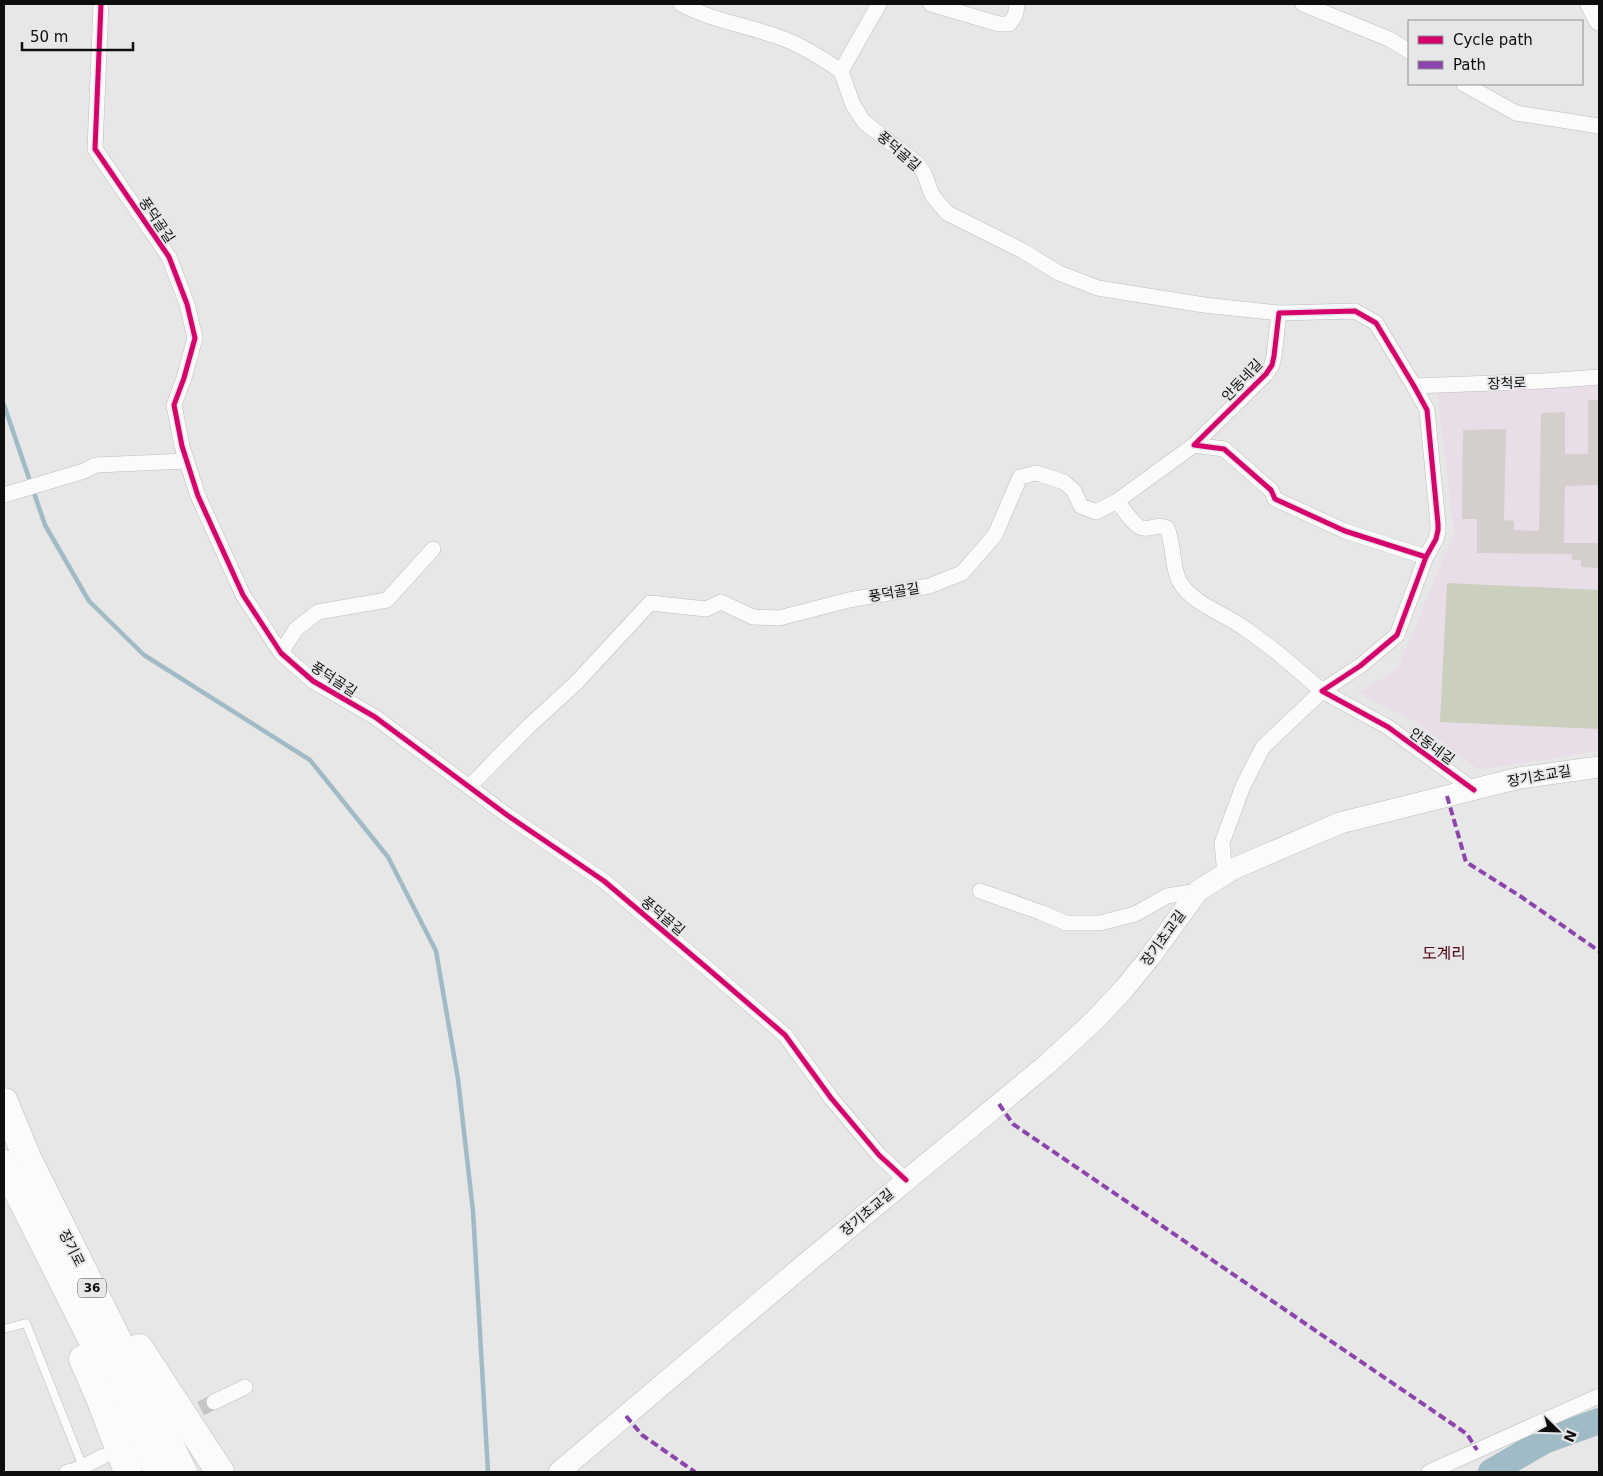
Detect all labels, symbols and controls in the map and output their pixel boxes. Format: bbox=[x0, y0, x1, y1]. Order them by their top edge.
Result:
scale bar bbox=[22, 20, 134, 52]
legend bbox=[1408, 20, 1583, 85]
text: 50 m bbox=[30, 28, 68, 46]
text: Cycle path bbox=[1453, 31, 1533, 49]
text: Path bbox=[1453, 56, 1486, 74]
street label: 풍덕골길 bbox=[874, 128, 924, 174]
street label: 풍덕골길 bbox=[136, 194, 178, 246]
street label: 안동네길 bbox=[1219, 356, 1265, 404]
street label: 장척로 bbox=[1487, 374, 1527, 392]
street label: 풍덕골길 bbox=[867, 580, 921, 604]
street label: 풍덕골길 bbox=[308, 658, 360, 700]
street label: 안동네길 bbox=[1406, 724, 1458, 768]
street label: 장기초교길 bbox=[1506, 763, 1572, 789]
street label: 풍덕골길 bbox=[638, 893, 688, 939]
street label: 장기초교길 bbox=[1138, 907, 1188, 969]
district label: 도계리 bbox=[1422, 944, 1466, 963]
street label: 장기초교길 bbox=[837, 1185, 897, 1239]
street label: 장기로 bbox=[56, 1227, 88, 1269]
road number: 36 bbox=[78, 1278, 106, 1298]
north arrow bbox=[1533, 1406, 1583, 1456]
text: N bbox=[1560, 1428, 1580, 1445]

